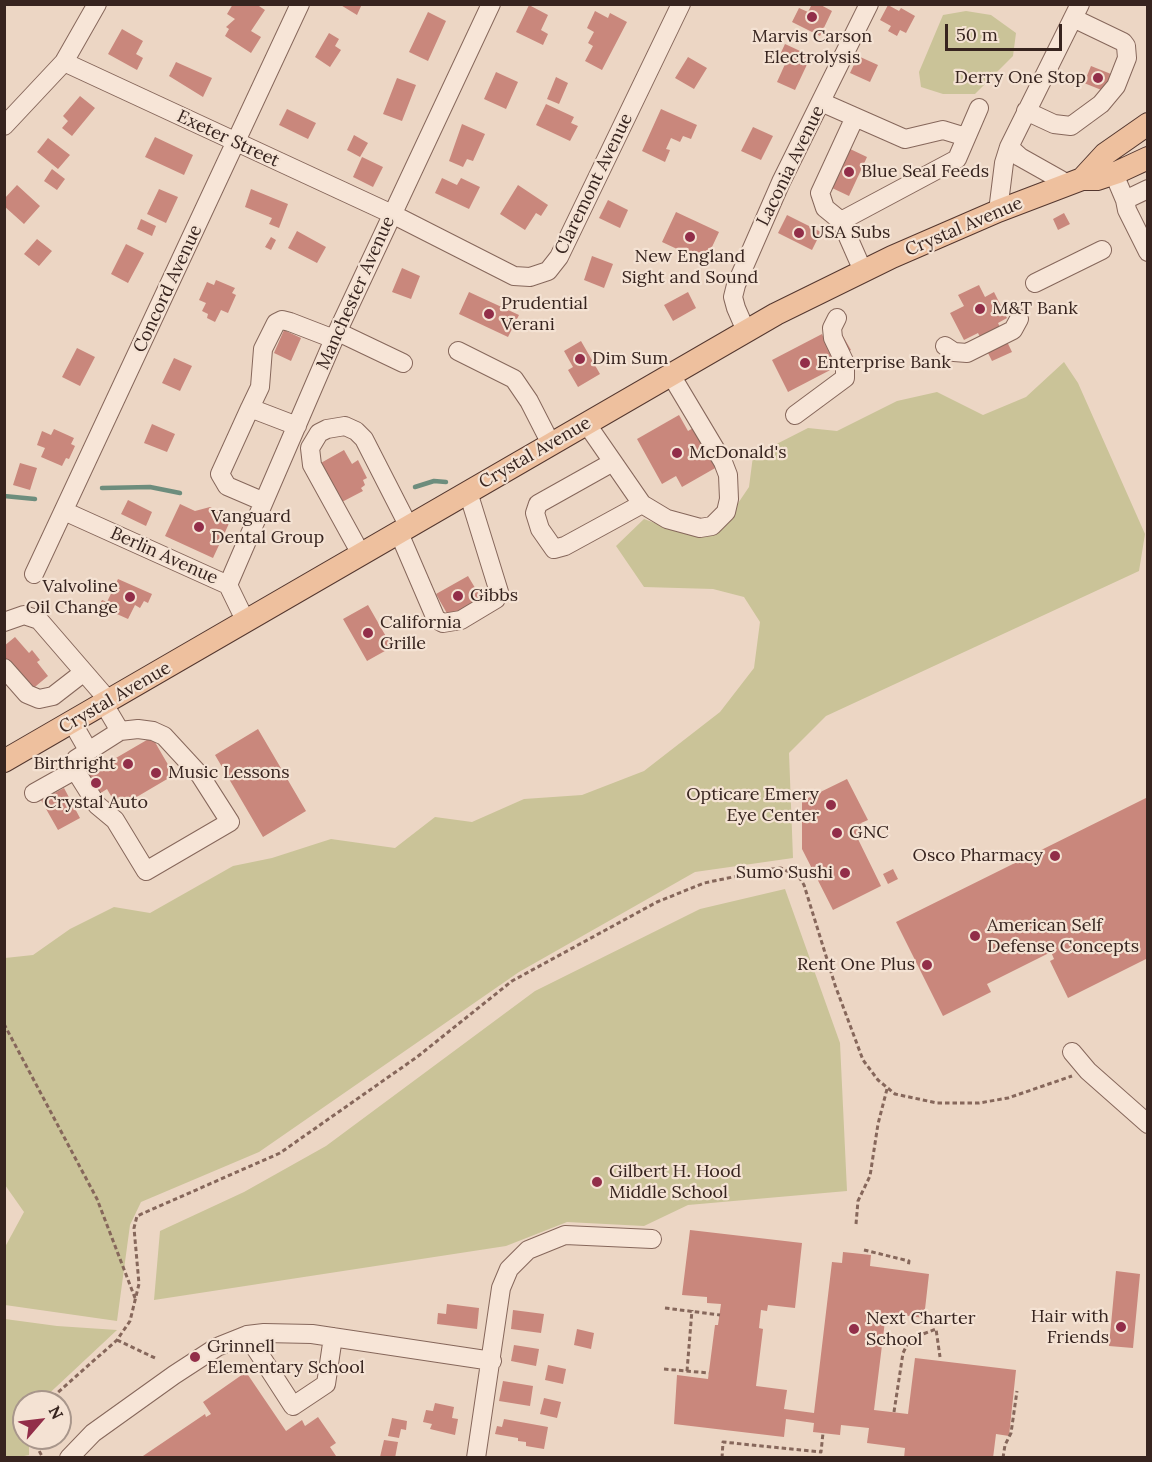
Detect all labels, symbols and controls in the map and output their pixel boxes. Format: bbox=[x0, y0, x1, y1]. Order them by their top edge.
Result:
marker: Marvis Carson Electrolysis bbox=[805, 10, 819, 24]
scale bar bbox=[948, 12, 1065, 50]
text: 50 m bbox=[956, 23, 998, 46]
place label: Marvis Carson Electrolysis bbox=[752, 26, 872, 68]
place label: Derry One Stop bbox=[955, 67, 1086, 89]
marker: Derry One Stop bbox=[1091, 71, 1105, 85]
street label: Laconia Avenue bbox=[753, 102, 829, 230]
street label: Exeter Street bbox=[173, 106, 283, 172]
street label: Claremont Avenue bbox=[550, 110, 638, 258]
place label: Blue Seal Feeds bbox=[861, 161, 989, 183]
marker: Blue Seal Feeds bbox=[842, 165, 856, 179]
street label: Crystal Avenue bbox=[902, 193, 1026, 261]
street label: Manchester Avenue bbox=[312, 213, 400, 373]
street label: Concord Avenue bbox=[129, 222, 207, 356]
place label: USA Subs bbox=[811, 222, 890, 244]
marker: USA Subs bbox=[792, 226, 806, 240]
marker: New England Sight and Sound bbox=[683, 230, 697, 244]
place label: New England Sight and Sound bbox=[622, 246, 758, 288]
place label: Prudential Verani bbox=[501, 293, 588, 336]
place label: M&T Bank bbox=[992, 298, 1078, 320]
marker: M&T Bank bbox=[973, 302, 987, 316]
marker: Prudential Verani bbox=[482, 307, 496, 321]
place label: Dim Sum bbox=[592, 348, 668, 370]
marker: Dim Sum bbox=[573, 352, 587, 366]
place label: Enterprise Bank bbox=[817, 352, 951, 374]
marker: Enterprise Bank bbox=[798, 356, 812, 370]
street label: Crystal Avenue bbox=[475, 412, 595, 494]
place label: McDonald's bbox=[689, 442, 787, 464]
marker: McDonald's bbox=[670, 446, 684, 460]
place label: Vanguard Dental Group bbox=[211, 506, 324, 548]
marker: Vanguard Dental Group bbox=[192, 520, 206, 534]
street label: Berlin Avenue bbox=[107, 523, 221, 589]
place label: Valvoline Oil Change bbox=[26, 576, 118, 618]
place label: Gibbs bbox=[470, 585, 518, 607]
marker: Gibbs bbox=[451, 589, 465, 603]
marker: Valvoline Oil Change bbox=[123, 590, 137, 604]
place label: California Grille bbox=[380, 612, 461, 654]
marker: California Grille bbox=[361, 626, 375, 640]
street label: Crystal Avenue bbox=[55, 657, 175, 739]
place label: Birthright bbox=[33, 753, 116, 775]
marker: Birthright bbox=[121, 757, 135, 771]
place label: Music Lessons bbox=[168, 762, 290, 784]
marker: Music Lessons bbox=[149, 766, 163, 780]
marker: Crystal Auto bbox=[89, 776, 103, 790]
place label: Opticare Emery Eye Center bbox=[686, 784, 819, 826]
place label: Crystal Auto bbox=[44, 792, 148, 814]
marker: Opticare Emery Eye Center bbox=[824, 798, 838, 812]
place label: GNC bbox=[849, 822, 889, 844]
marker: GNC bbox=[830, 826, 844, 840]
place label: Osco Pharmacy bbox=[913, 845, 1043, 867]
marker: Osco Pharmacy bbox=[1048, 849, 1062, 863]
place label: Sumo Sushi bbox=[736, 862, 833, 884]
marker: Sumo Sushi bbox=[838, 866, 852, 880]
place label: American Self Defense Concepts bbox=[987, 915, 1139, 958]
marker: American Self Defense Concepts bbox=[968, 929, 982, 943]
place label: Rent One Plus bbox=[797, 954, 915, 976]
marker: Rent One Plus bbox=[920, 958, 934, 972]
place label: Gilbert H. Hood Middle School bbox=[609, 1161, 741, 1204]
marker: Gilbert H. Hood Middle School bbox=[590, 1175, 604, 1189]
place label: Hair with Friends bbox=[1031, 1306, 1109, 1348]
place label: Next Charter School bbox=[866, 1308, 976, 1350]
marker: Hair with Friends bbox=[1114, 1320, 1128, 1334]
marker: Next Charter School bbox=[847, 1322, 861, 1336]
place label: Grinnell Elementary School bbox=[207, 1336, 365, 1378]
marker: Grinnell Elementary School bbox=[188, 1350, 202, 1364]
north arrow bbox=[12, 1390, 72, 1450]
text: N bbox=[44, 1402, 68, 1423]

